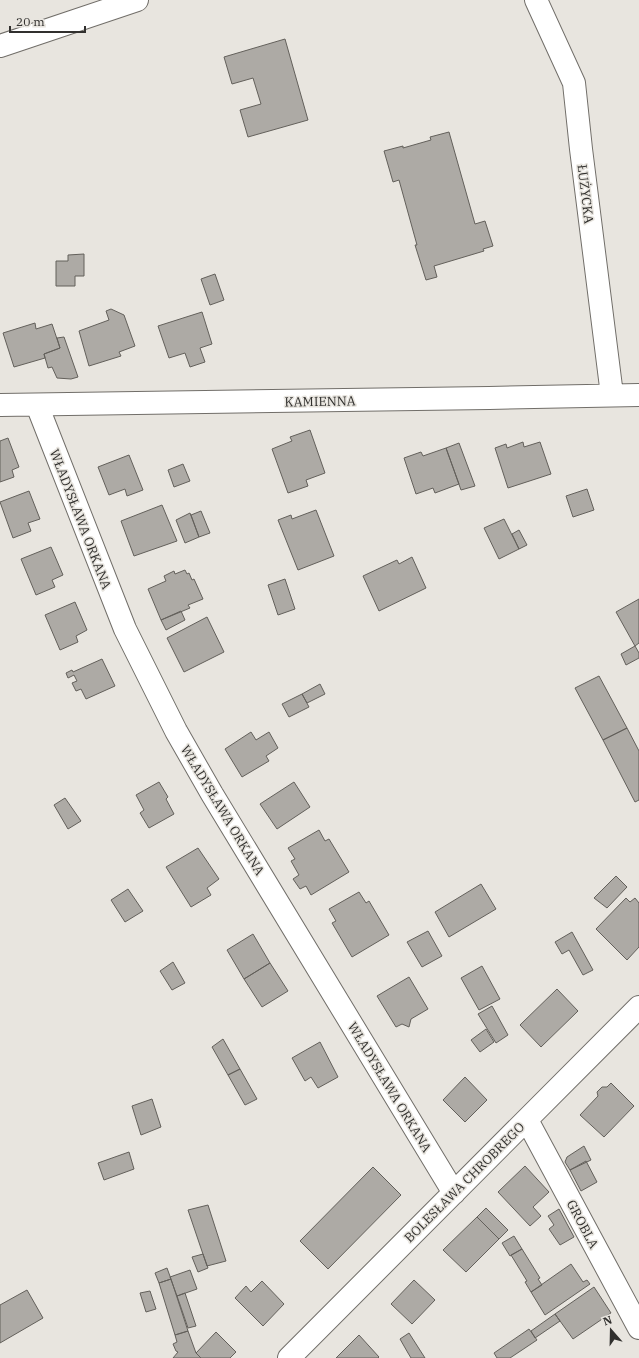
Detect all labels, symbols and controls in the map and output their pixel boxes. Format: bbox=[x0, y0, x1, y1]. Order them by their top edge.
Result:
scale bar bbox=[10, 8, 85, 34]
text: 20 m bbox=[16, 14, 45, 29]
street label: ŁUŻYCKA bbox=[573, 164, 598, 225]
street label: KAMIENNA bbox=[284, 392, 356, 411]
street label: WŁADYSŁAWA ORKANA bbox=[46, 446, 115, 592]
street label: WŁADYSŁAWA ORKANA bbox=[177, 742, 268, 879]
street label: WŁADYSŁAWA ORKANA bbox=[344, 1019, 435, 1156]
street label: BOLESŁAWA CHROBREGO bbox=[401, 1119, 528, 1246]
street label: GROBLA bbox=[563, 1197, 602, 1252]
north arrow bbox=[591, 1310, 631, 1350]
text: N bbox=[601, 1312, 614, 1329]

